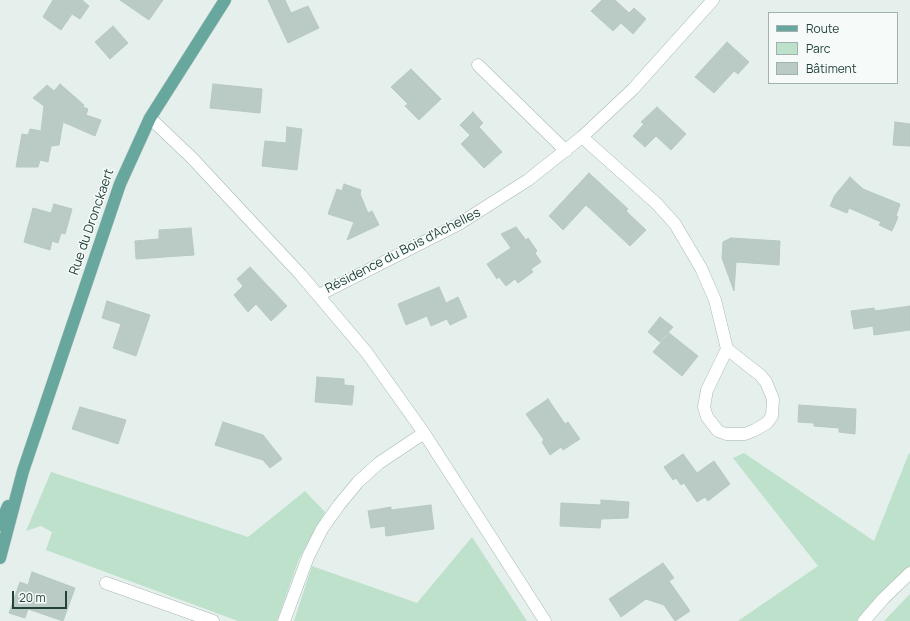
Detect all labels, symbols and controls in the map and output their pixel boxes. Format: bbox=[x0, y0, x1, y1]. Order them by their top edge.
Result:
legend bbox=[768, 12, 898, 84]
text: Route bbox=[806, 20, 839, 37]
text: Parc bbox=[806, 40, 830, 57]
text: Bâtiment bbox=[806, 60, 857, 77]
street label: Rue du Dronckaert bbox=[67, 167, 117, 277]
street label: Résidence du Bois d'Achelles bbox=[323, 205, 483, 297]
scale bar bbox=[14, 583, 69, 609]
text: 20 m bbox=[19, 589, 46, 606]

